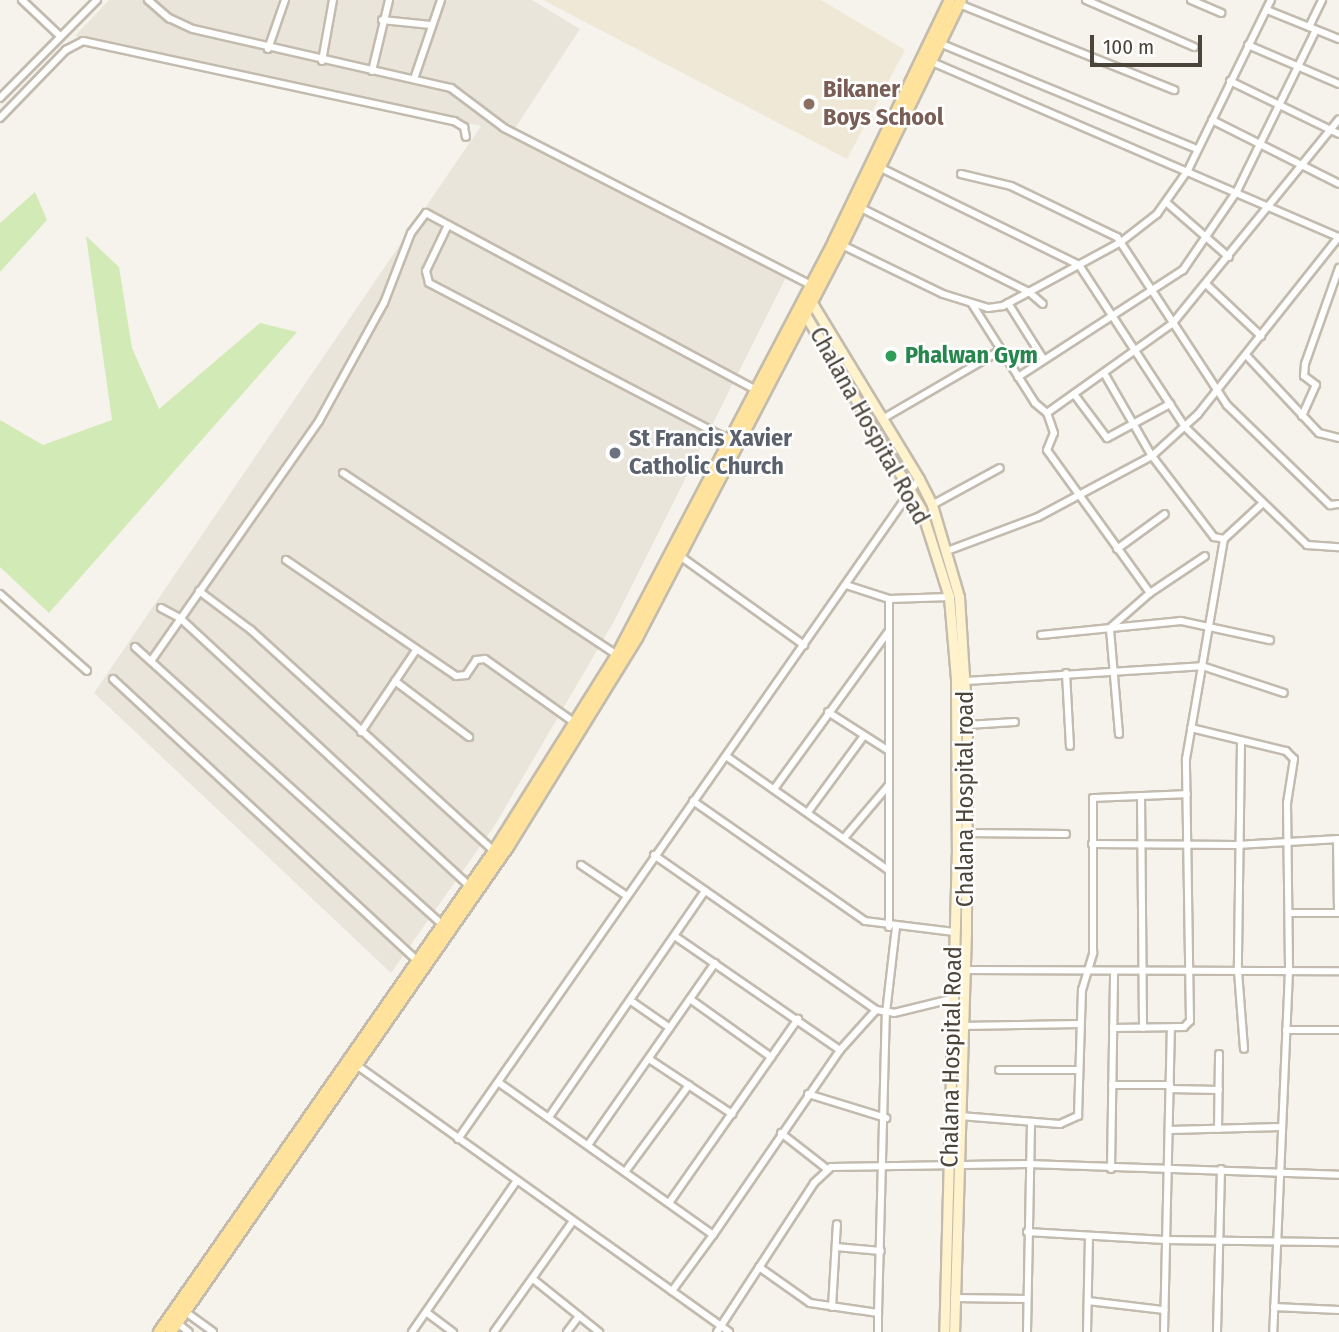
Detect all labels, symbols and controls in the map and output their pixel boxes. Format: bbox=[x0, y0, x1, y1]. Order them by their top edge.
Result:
scale bar bbox=[1094, 21, 1206, 65]
text: 100 m bbox=[1103, 34, 1154, 60]
place label: Bikaner Boys School bbox=[823, 76, 943, 132]
marker: Bikaner Boys School bbox=[801, 96, 817, 112]
street label: Chalana Hospital Road bbox=[803, 322, 935, 530]
place label: Phalwan Gym bbox=[905, 342, 1038, 370]
marker: Phalwan Gym bbox=[883, 348, 899, 364]
place label: St Francis Xavier Catholic Church bbox=[629, 425, 792, 481]
marker: St Francis Xavier Catholic Church bbox=[607, 445, 623, 461]
street label: Chalana Hospital road bbox=[952, 691, 980, 907]
street label: Chalana Hospital Road bbox=[936, 946, 968, 1168]

